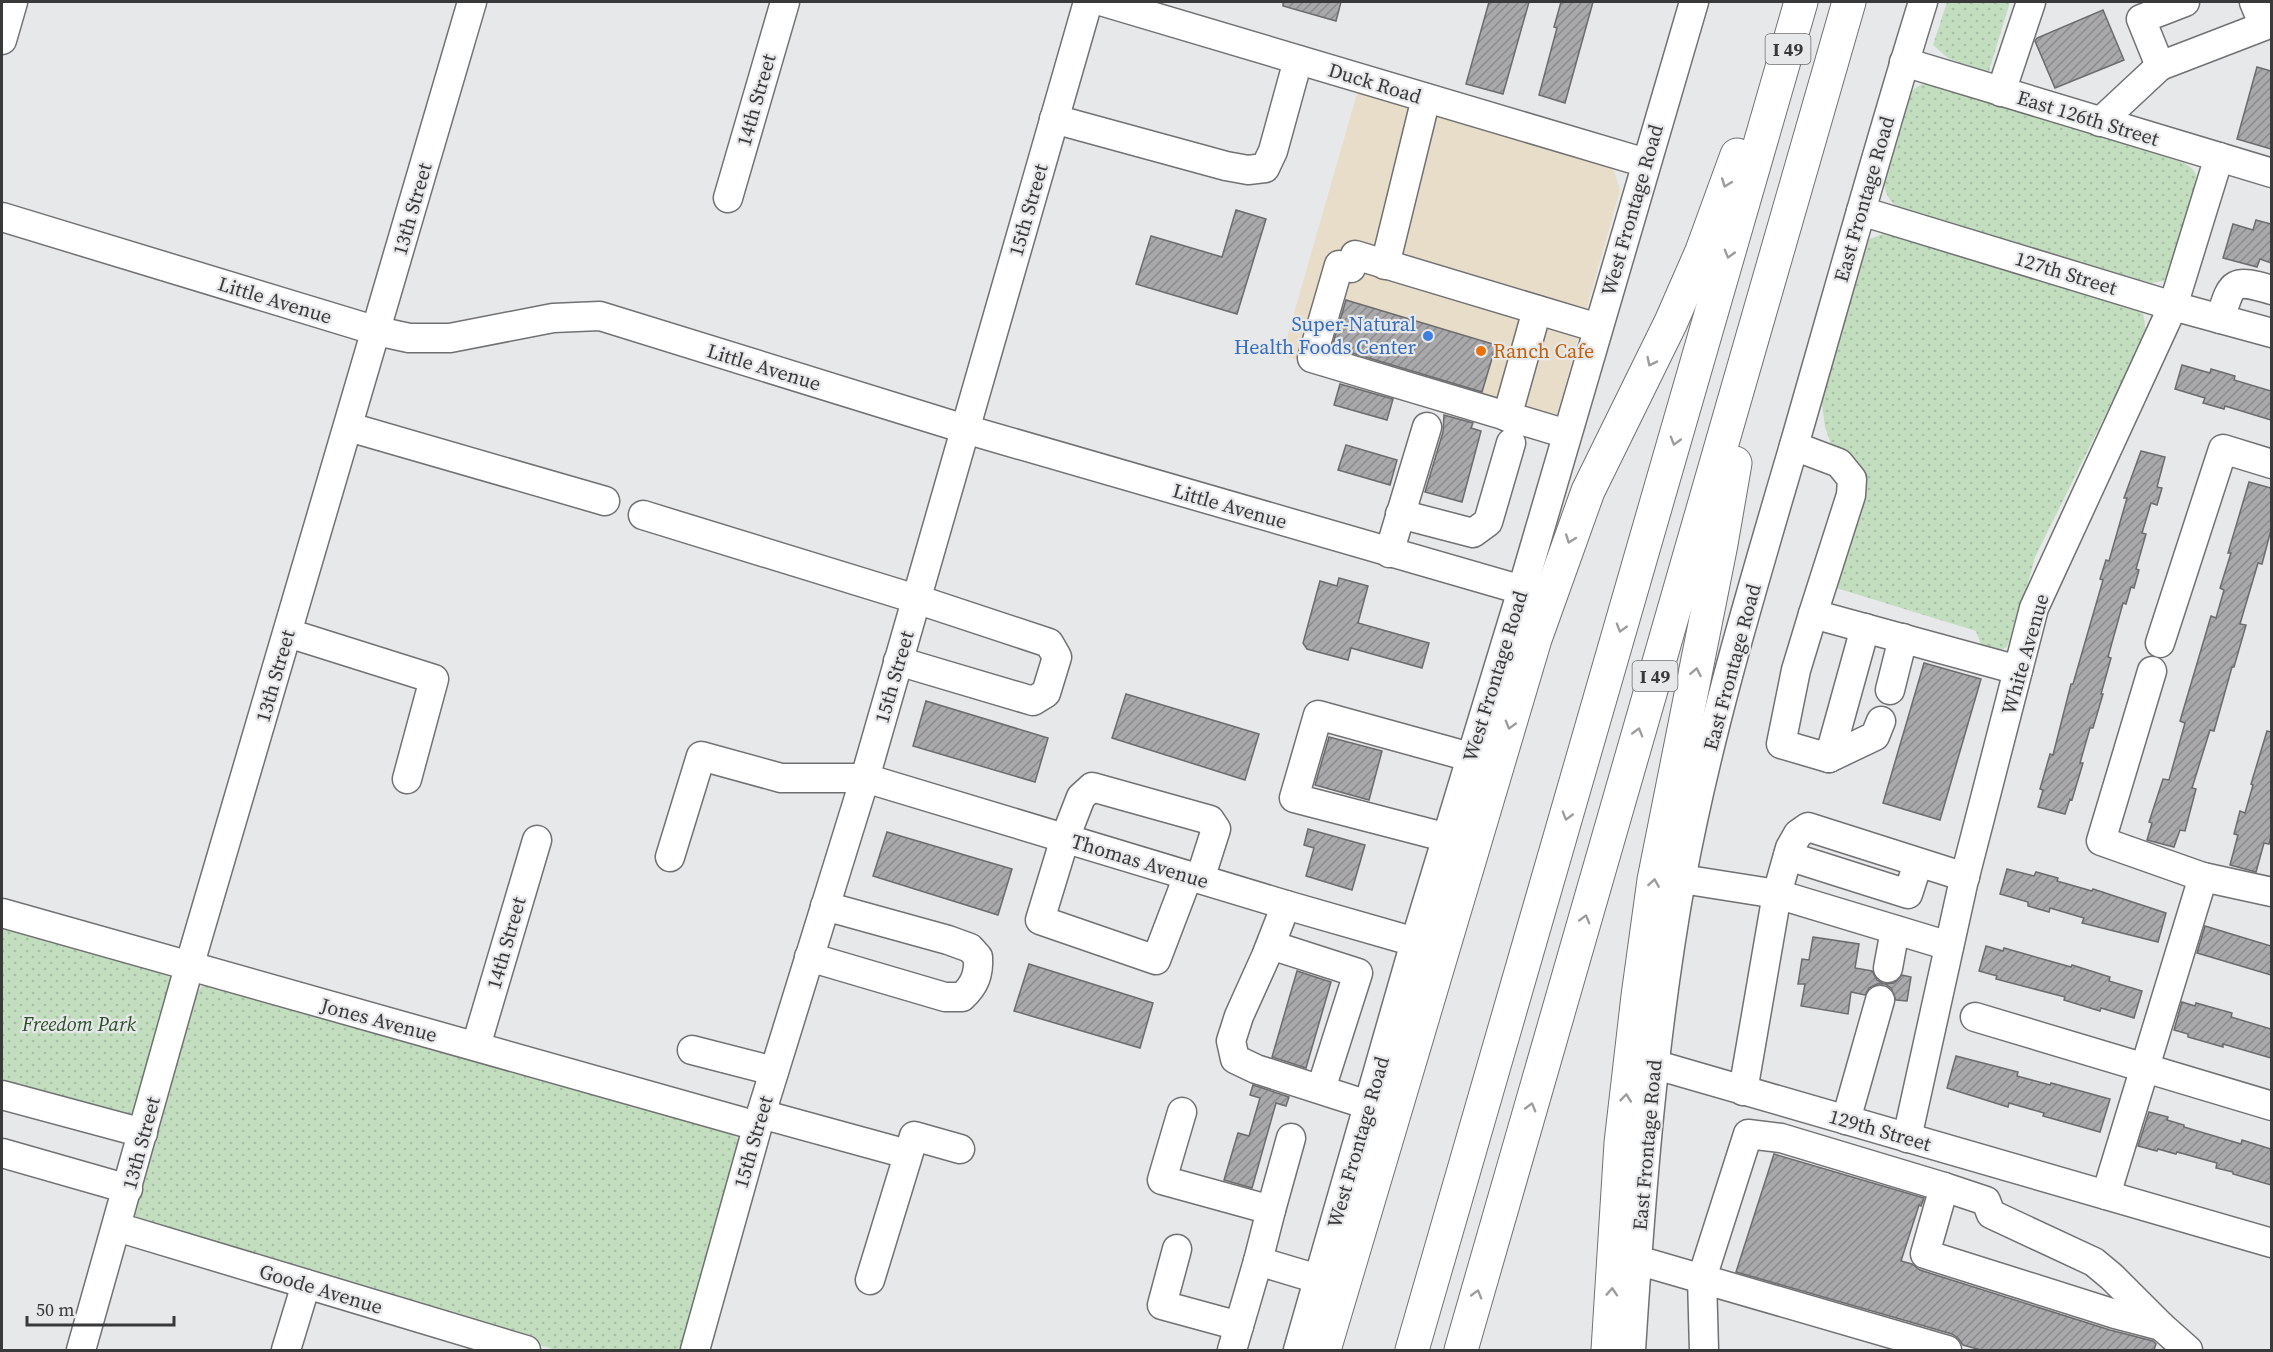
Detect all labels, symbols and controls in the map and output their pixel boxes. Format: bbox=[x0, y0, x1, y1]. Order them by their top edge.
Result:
road number: I 49 bbox=[1766, 34, 1810, 64]
street label: 14th Street bbox=[729, 50, 783, 149]
street label: Duck Road bbox=[1325, 56, 1426, 111]
street label: East 126th Street bbox=[2014, 83, 2163, 153]
street label: East Frontage Road bbox=[1827, 112, 1901, 285]
street label: West Frontage Road bbox=[1594, 120, 1670, 299]
street label: 13th Street bbox=[385, 159, 439, 258]
street label: 15th Street bbox=[1001, 160, 1055, 259]
one-way arrow bbox=[1721, 177, 1734, 188]
street label: 127th Street bbox=[2012, 244, 2121, 302]
one-way arrow bbox=[1724, 248, 1736, 259]
street label: Little Avenue bbox=[215, 269, 335, 331]
place label: Super-Natural Health Foods Center bbox=[1234, 310, 1417, 361]
marker: Super-Natural Health Foods Center bbox=[1421, 329, 1435, 343]
street label: Little Avenue bbox=[704, 336, 824, 398]
place label: Ranch Cafe bbox=[1493, 337, 1594, 365]
marker: Ranch Cafe bbox=[1474, 344, 1488, 358]
one-way arrow bbox=[1646, 356, 1658, 367]
one-way arrow bbox=[1670, 435, 1682, 446]
street label: Little Avenue bbox=[1170, 476, 1290, 536]
one-way arrow bbox=[1564, 534, 1577, 544]
street label: East Frontage Road bbox=[1696, 580, 1768, 753]
street label: West Frontage Road bbox=[1456, 587, 1534, 765]
street label: White Avenue bbox=[1994, 590, 2056, 718]
one-way arrow bbox=[1616, 623, 1628, 633]
street label: 13th Street bbox=[248, 626, 302, 725]
street label: 15th Street bbox=[867, 627, 921, 726]
road number: I 49 bbox=[1632, 661, 1678, 691]
one-way arrow bbox=[1689, 667, 1702, 677]
one-way arrow bbox=[1505, 719, 1517, 730]
one-way arrow bbox=[1631, 727, 1644, 737]
one-way arrow bbox=[1562, 810, 1574, 821]
street label: Thomas Avenue bbox=[1068, 827, 1212, 895]
one-way arrow bbox=[1647, 879, 1659, 888]
street label: 14th Street bbox=[479, 893, 533, 992]
one-way arrow bbox=[1578, 915, 1590, 925]
street label: Jones Avenue bbox=[317, 991, 440, 1049]
park label: Freedom Park bbox=[21, 1010, 137, 1038]
street label: West Frontage Road bbox=[1320, 1052, 1396, 1231]
street label: East Frontage Road bbox=[1626, 1058, 1668, 1232]
street label: 15th Street bbox=[726, 1092, 780, 1191]
street label: 13th Street bbox=[115, 1093, 167, 1192]
one-way arrow bbox=[1619, 1093, 1632, 1102]
one-way arrow bbox=[1524, 1102, 1536, 1113]
street label: 129th Street bbox=[1826, 1102, 1935, 1158]
street label: Goode Avenue bbox=[256, 1257, 386, 1321]
one-way arrow bbox=[1605, 1288, 1618, 1297]
scale bar bbox=[27, 1289, 174, 1327]
one-way arrow bbox=[1470, 1289, 1482, 1300]
text: 50 m bbox=[36, 1297, 74, 1322]

